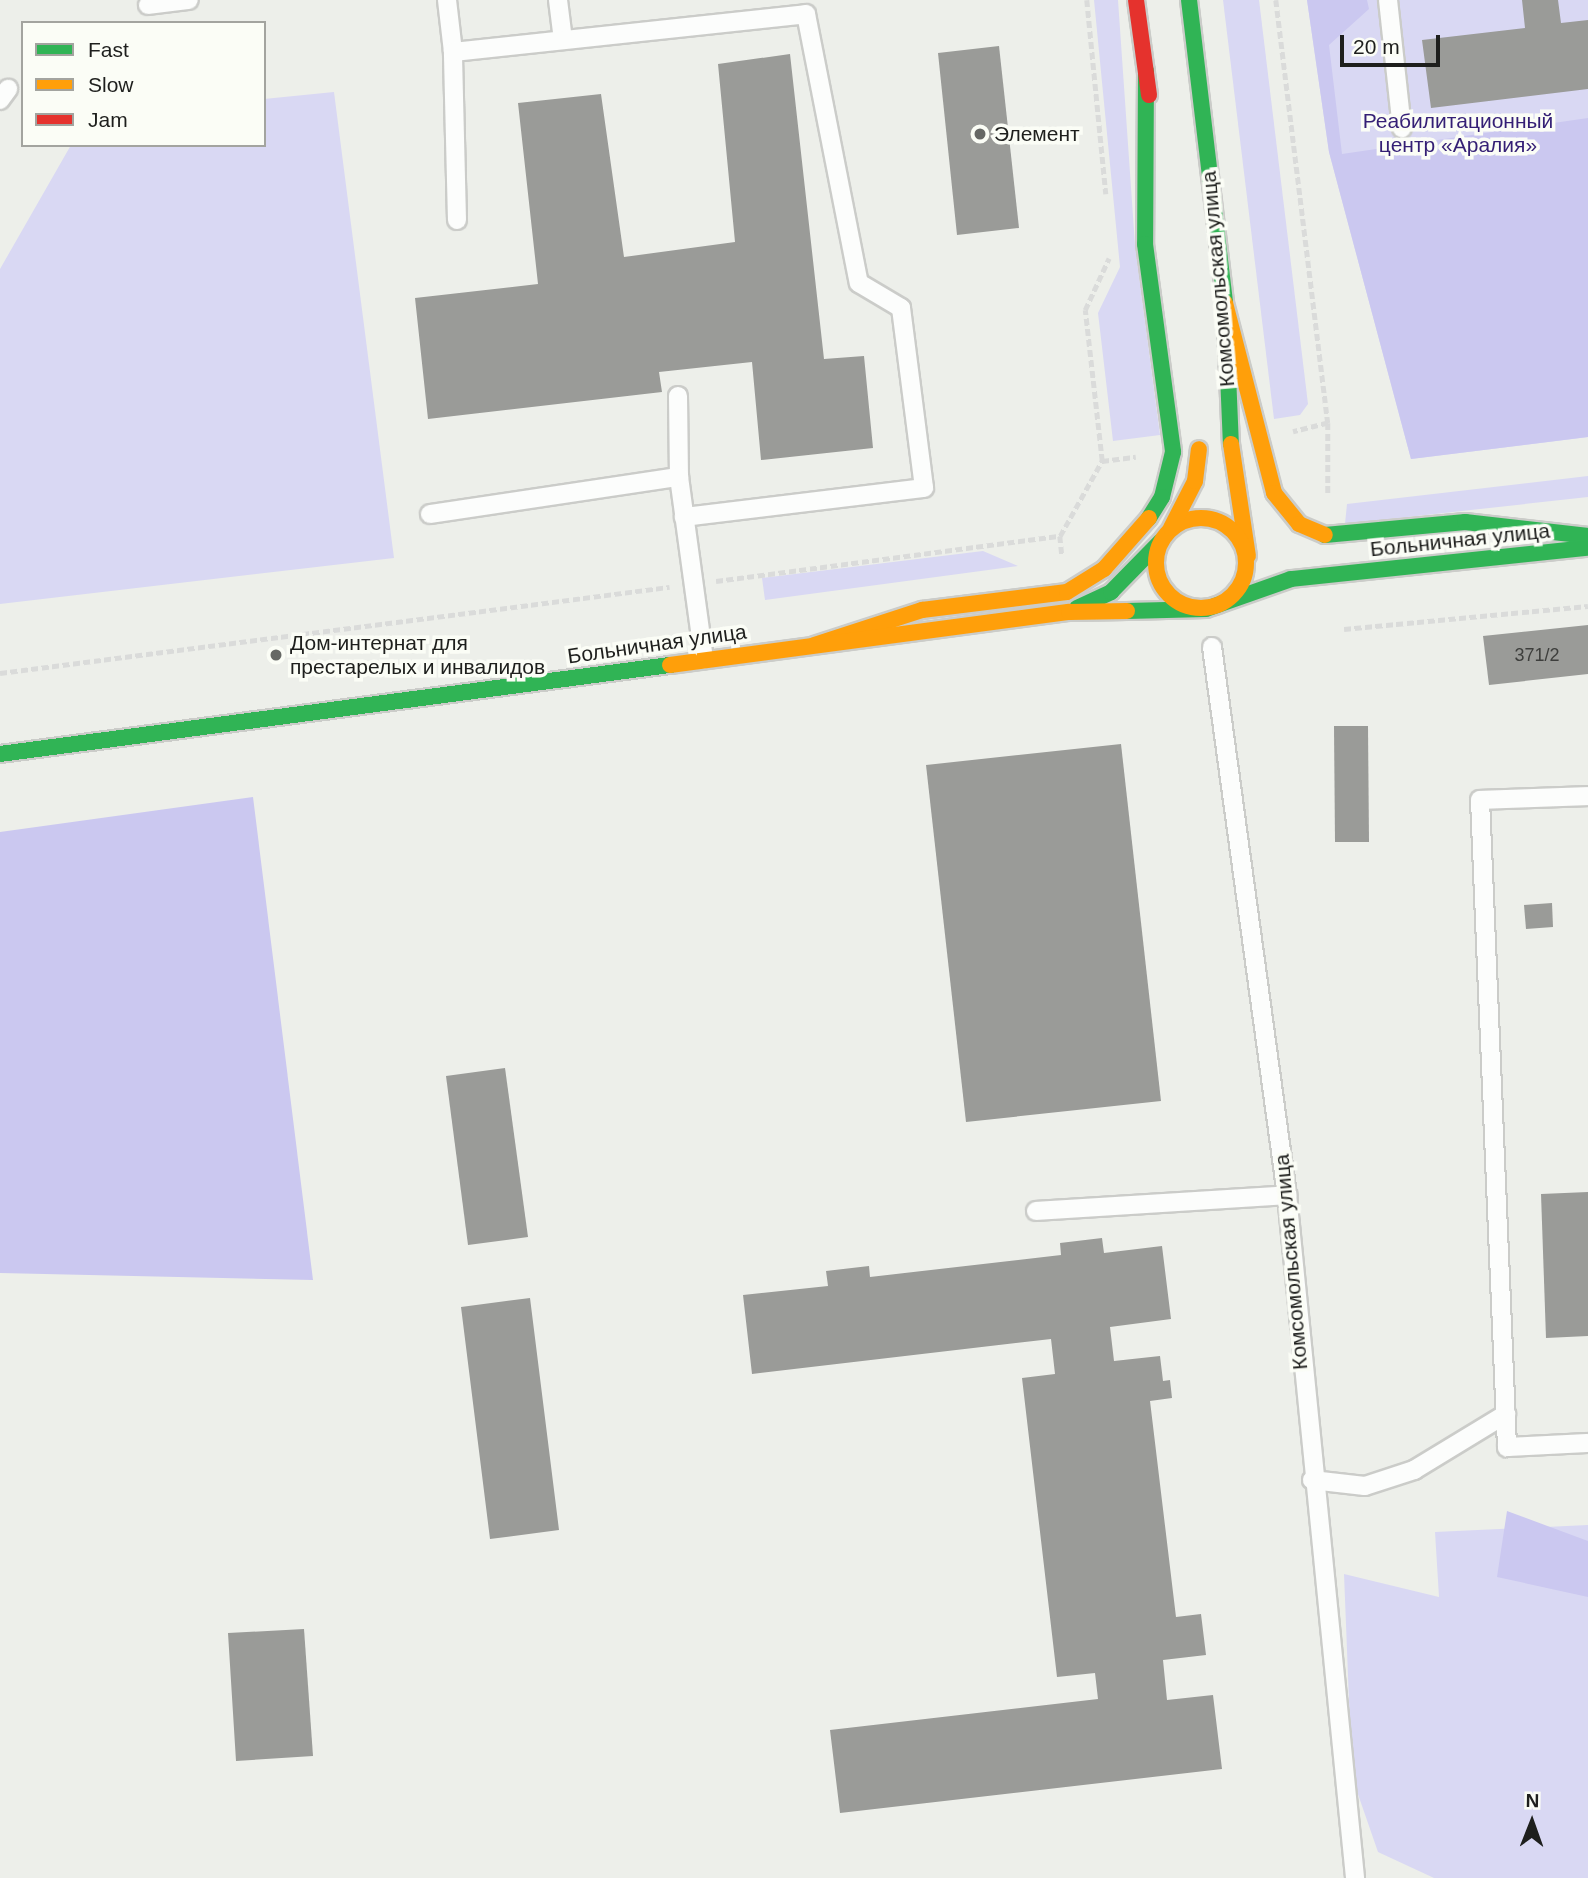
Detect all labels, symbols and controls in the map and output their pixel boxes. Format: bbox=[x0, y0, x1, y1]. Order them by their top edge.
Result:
legend bbox=[21, 21, 266, 147]
scale bar bbox=[1343, 21, 1443, 65]
text: 20 m bbox=[1353, 35, 1400, 58]
text: Fast bbox=[88, 38, 129, 61]
text: Slow bbox=[88, 73, 134, 96]
text: Jam bbox=[88, 108, 128, 131]
park label: Реабилитационный центр «Аралия» bbox=[1363, 108, 1553, 158]
place label: Элемент bbox=[994, 121, 1080, 147]
marker: Элемент bbox=[972, 126, 988, 142]
street label: Комсомольская улица bbox=[1196, 170, 1240, 388]
street label: Больничная улица bbox=[1369, 518, 1551, 562]
street label: Больничная улица bbox=[566, 619, 748, 669]
place label: Дом-интернат для престарелых и инвалидов bbox=[290, 630, 545, 680]
house number: 371/2 bbox=[1514, 644, 1560, 666]
marker: Дом-интернат для престарелых и инвалидов bbox=[268, 647, 284, 663]
street label: Комсомольская улица bbox=[1269, 1153, 1313, 1371]
north arrow bbox=[1497, 1787, 1567, 1857]
text: N bbox=[1525, 1790, 1539, 1811]

